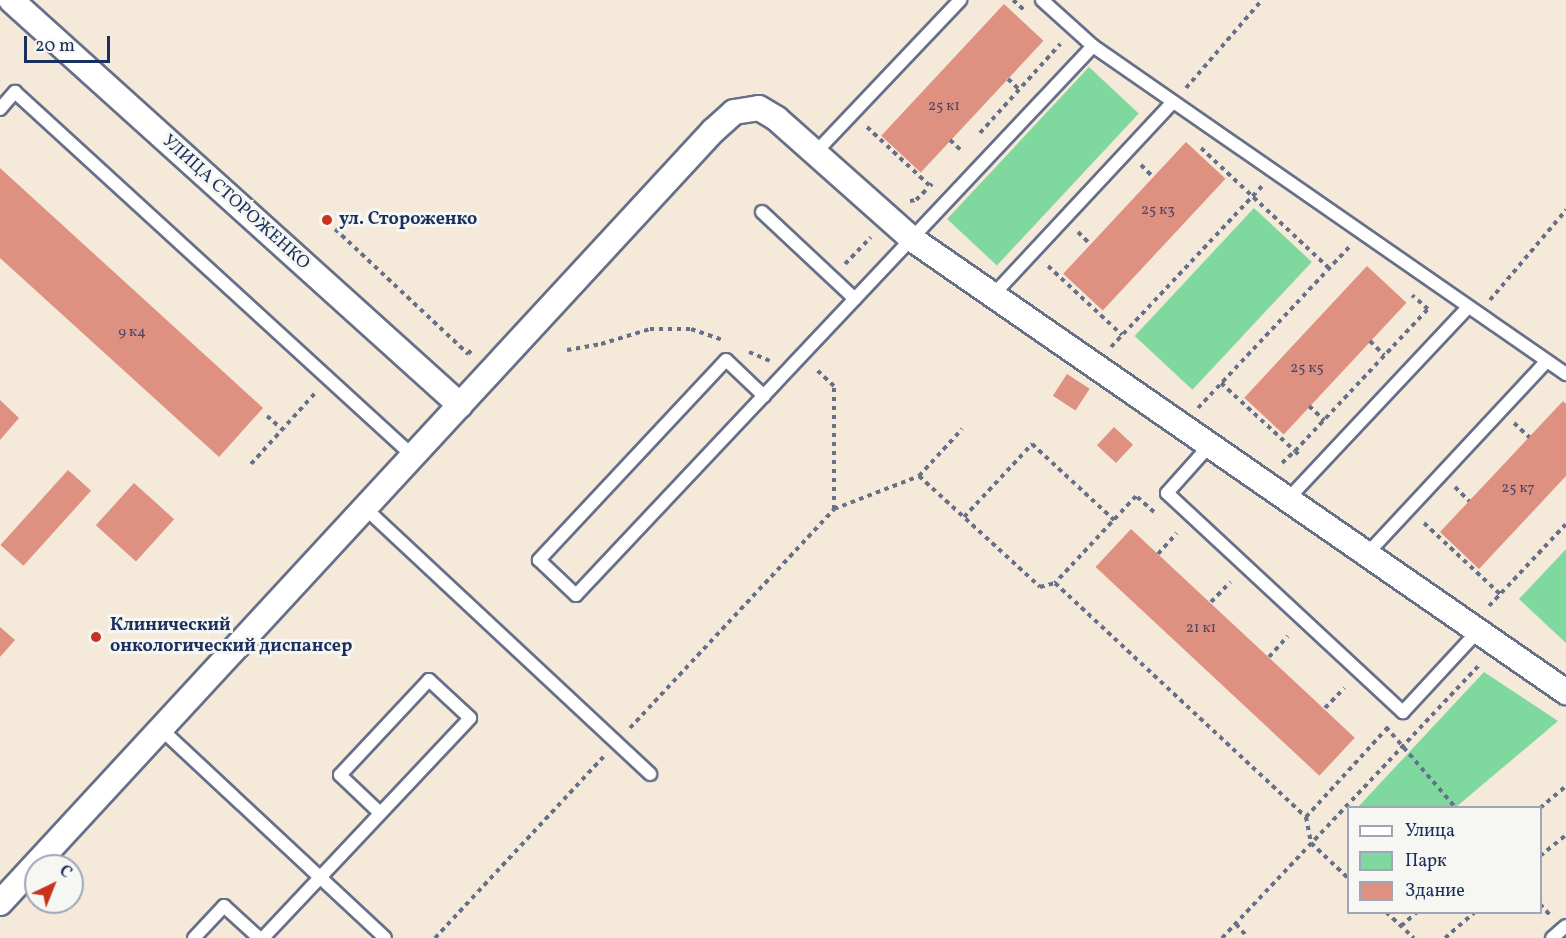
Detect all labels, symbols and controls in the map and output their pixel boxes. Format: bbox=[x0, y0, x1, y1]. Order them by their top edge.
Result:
scale bar bbox=[27, 24, 112, 62]
text: 20 m bbox=[35, 34, 75, 59]
house number: 25 к1 bbox=[928, 98, 960, 116]
street label: УЛИЦА СТОРОЖЕНКО bbox=[157, 131, 313, 275]
house number: 25 к3 bbox=[1141, 202, 1175, 220]
place label: ул. Стороженко bbox=[339, 209, 477, 231]
marker: ул. Стороженко bbox=[320, 213, 334, 227]
house number: 9 к4 bbox=[118, 324, 146, 342]
house number: 25 к5 bbox=[1290, 360, 1324, 378]
house number: 25 к7 bbox=[1501, 480, 1535, 498]
place label: Клинический онкологический диспансер bbox=[110, 616, 352, 658]
house number: 21 к1 bbox=[1186, 620, 1216, 638]
marker: Клинический онкологический диспансер bbox=[87, 628, 105, 646]
legend bbox=[1347, 806, 1542, 914]
text: Улица bbox=[1405, 819, 1455, 844]
text: Парк bbox=[1405, 849, 1447, 874]
north arrow bbox=[24, 854, 84, 914]
text: С bbox=[54, 861, 76, 884]
text: Здание bbox=[1405, 879, 1465, 904]

